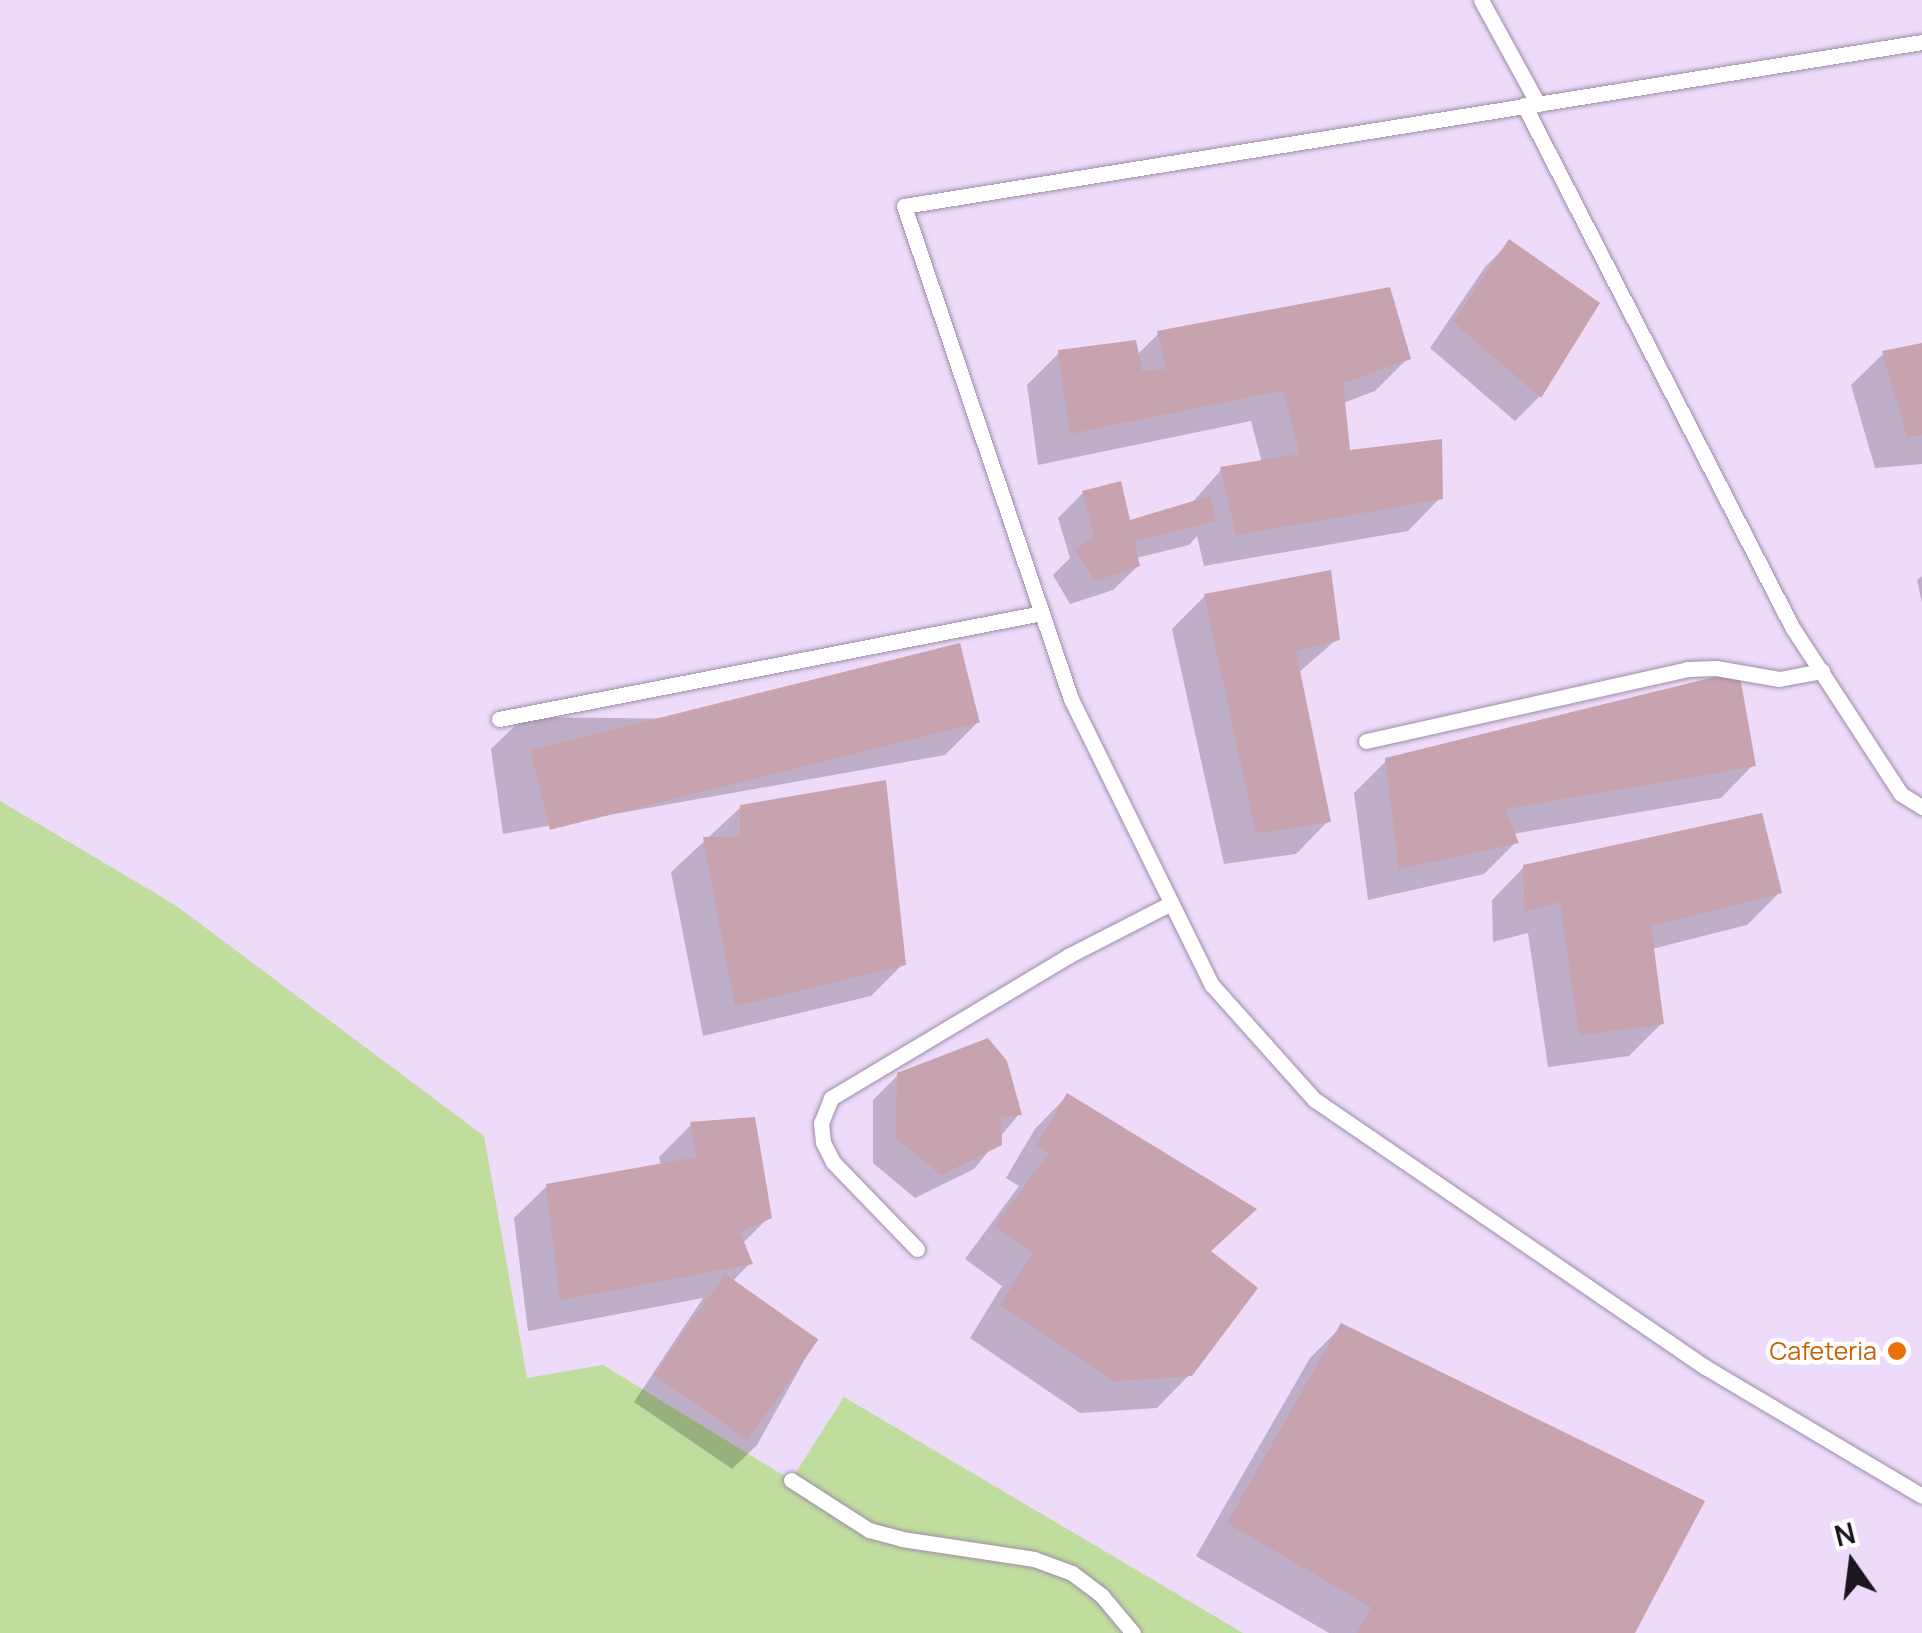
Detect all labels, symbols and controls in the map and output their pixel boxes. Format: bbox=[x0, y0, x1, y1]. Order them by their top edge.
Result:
place label: Cafeteria bbox=[1769, 1336, 1877, 1366]
marker: Cafeteria bbox=[1886, 1340, 1908, 1362]
north arrow bbox=[1802, 1513, 1902, 1613]
text: N bbox=[1830, 1513, 1859, 1555]

